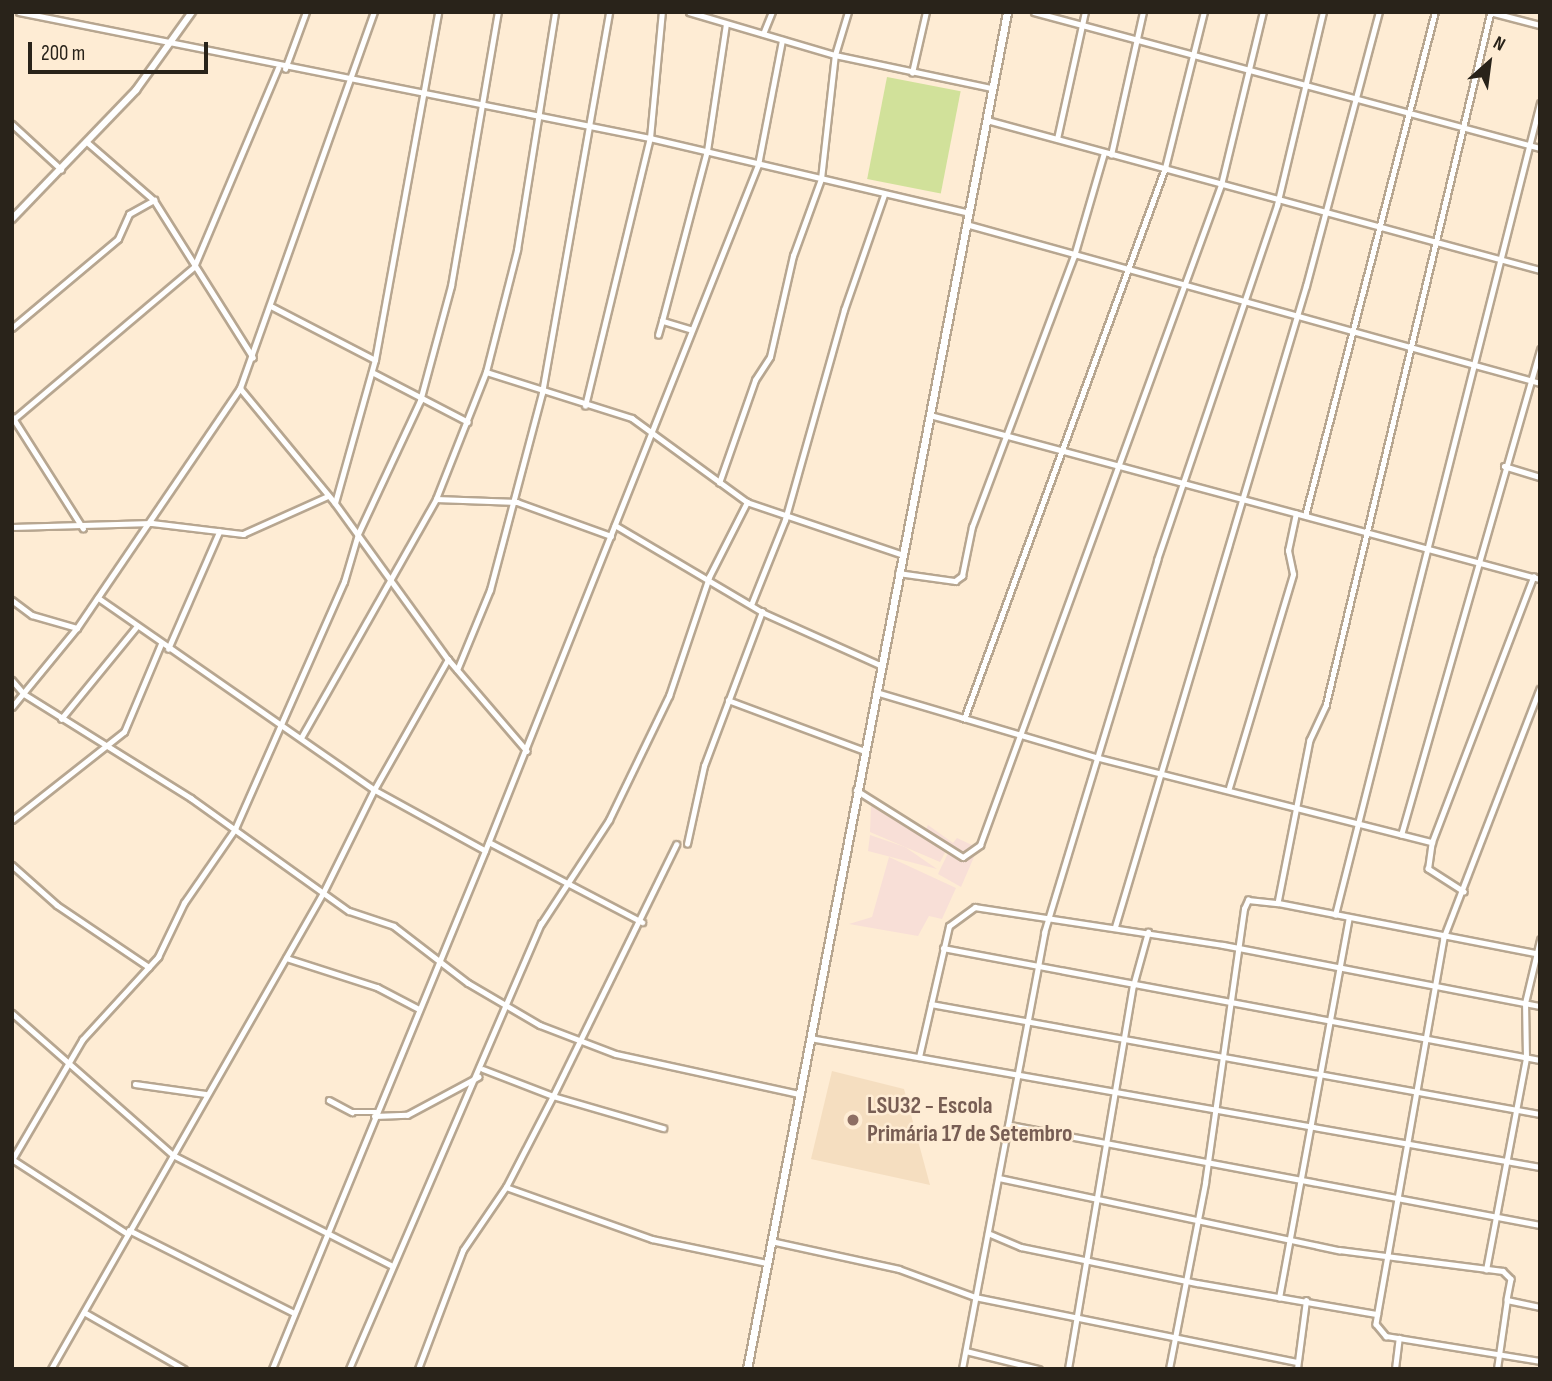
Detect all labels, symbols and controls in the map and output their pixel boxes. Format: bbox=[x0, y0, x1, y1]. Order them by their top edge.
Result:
scale bar bbox=[32, 28, 212, 72]
north arrow bbox=[1454, 28, 1524, 98]
text: N bbox=[1489, 31, 1509, 57]
text: 200 m bbox=[41, 41, 85, 66]
place label: LSU32 - Escola Primária 17 de Setembro bbox=[867, 1092, 1073, 1148]
marker: LSU32 - Escola Primária 17 de Setembro bbox=[845, 1112, 861, 1128]

